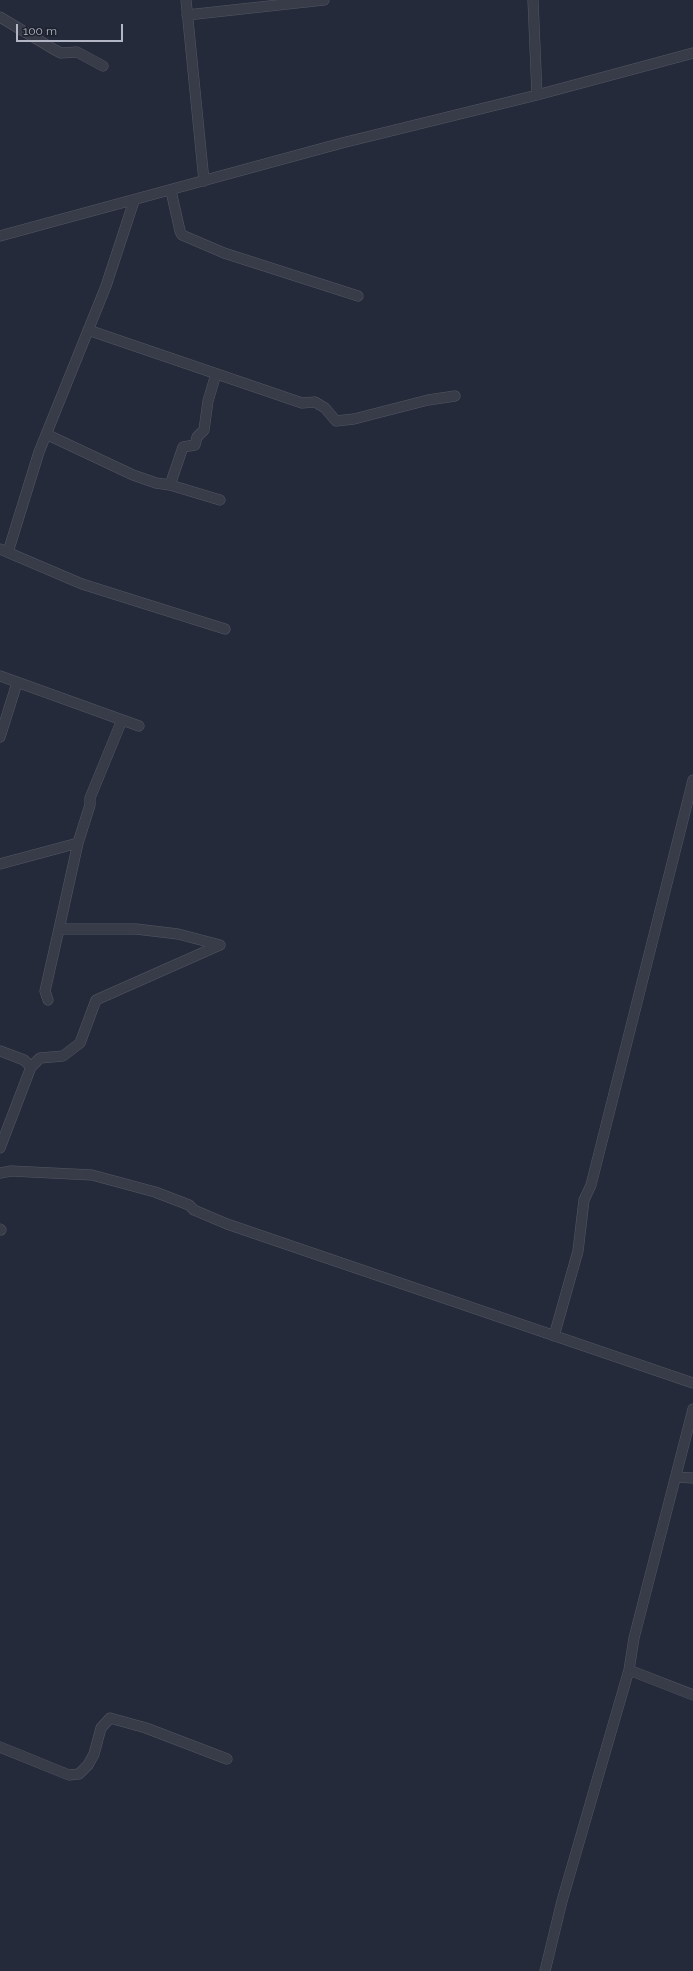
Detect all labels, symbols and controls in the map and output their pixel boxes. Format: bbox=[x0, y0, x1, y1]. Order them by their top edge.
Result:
scale bar bbox=[18, 16, 125, 42]
text: 100 m bbox=[23, 24, 57, 38]

